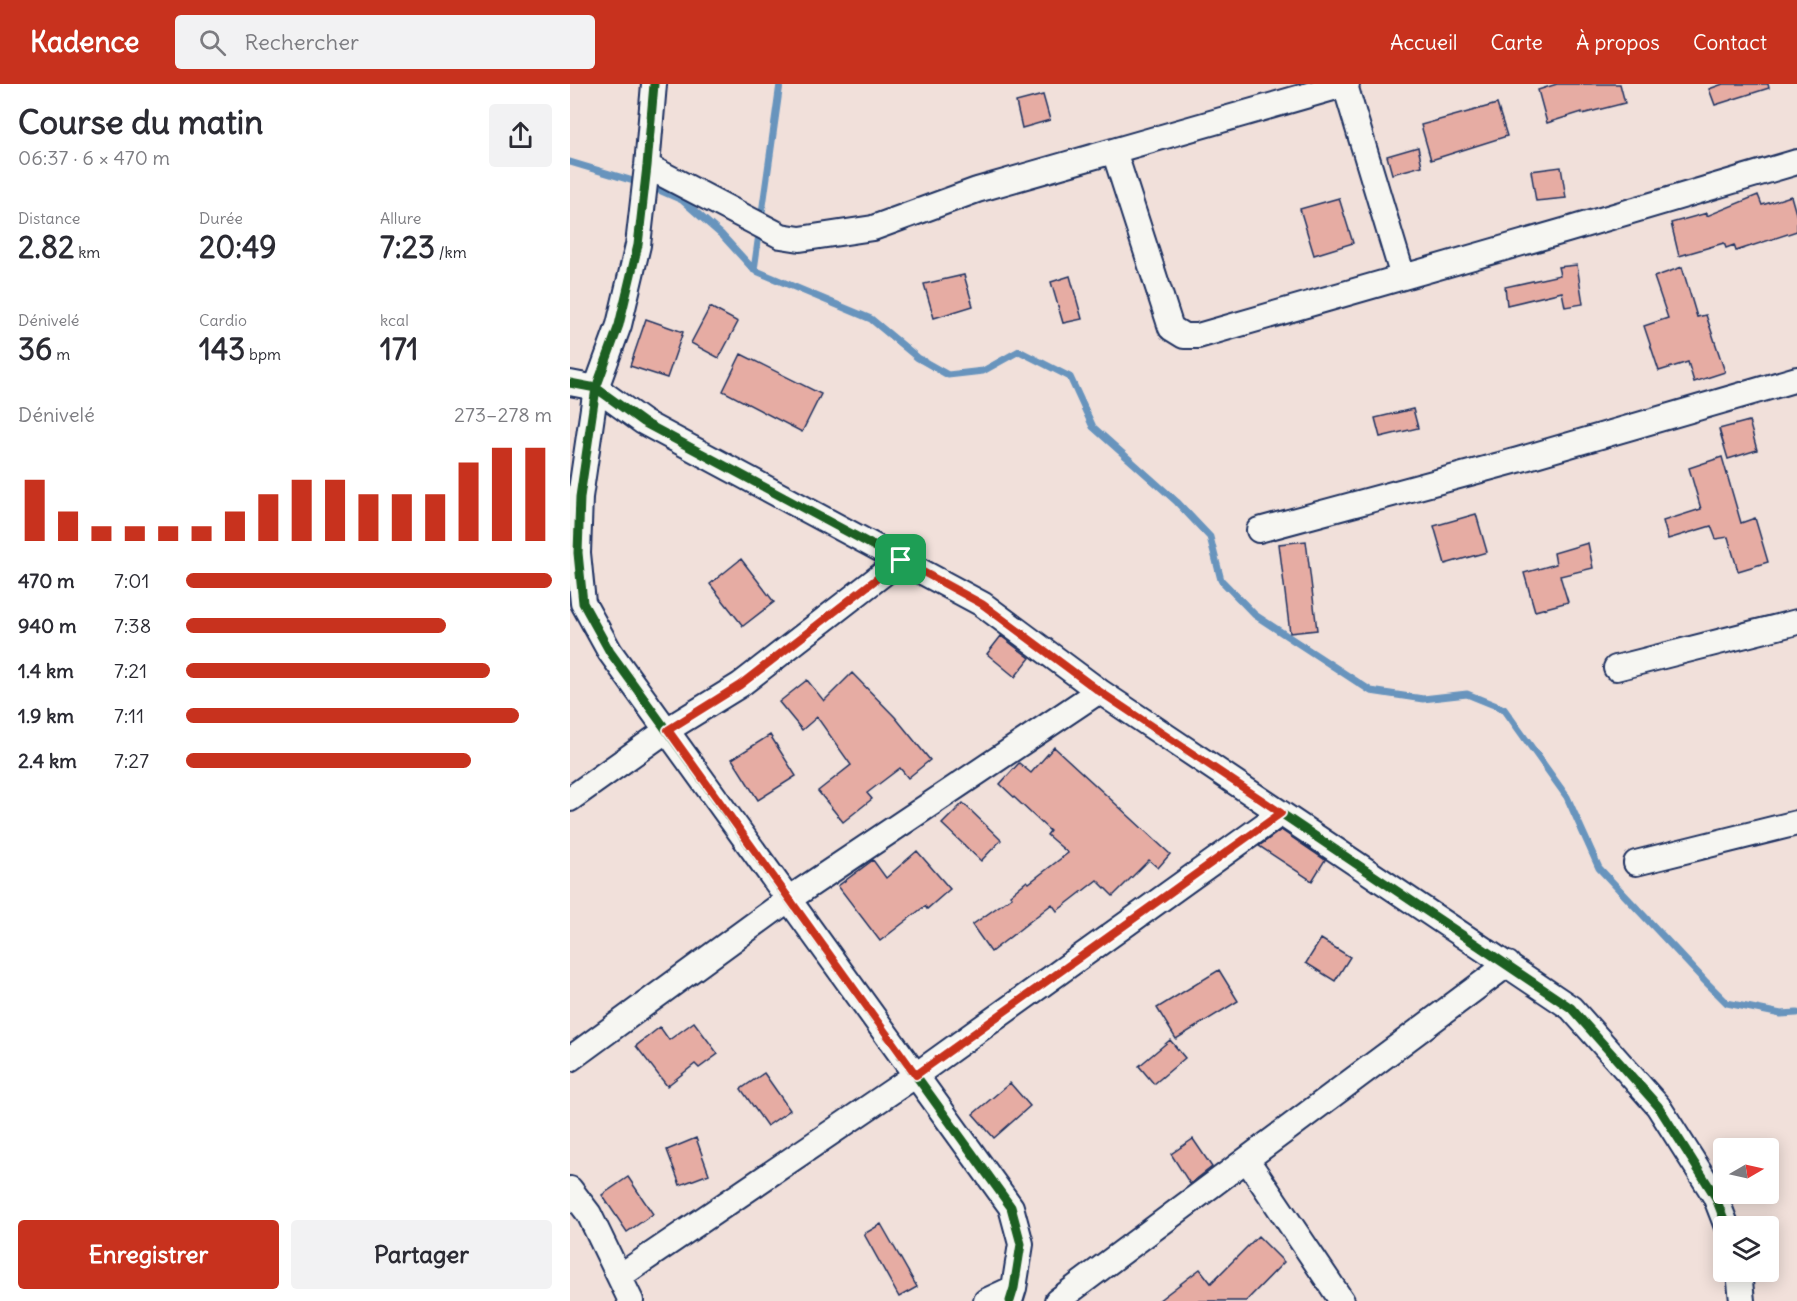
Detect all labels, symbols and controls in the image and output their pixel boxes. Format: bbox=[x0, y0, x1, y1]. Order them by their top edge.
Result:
search box bbox=[175, 15, 595, 69]
text: Kadence bbox=[30, 24, 139, 60]
icon: search bbox=[196, 26, 229, 59]
text: Rechercher bbox=[244, 28, 359, 56]
text: Accueil bbox=[1390, 29, 1458, 56]
text: Carte bbox=[1491, 29, 1543, 56]
text: À propos bbox=[1576, 29, 1660, 56]
text: Contact bbox=[1693, 29, 1767, 56]
text: Course du matin bbox=[18, 101, 263, 143]
button: share bbox=[489, 104, 552, 167]
text: 06:37 · 6 × 470 m bbox=[18, 145, 170, 170]
text: Distance bbox=[18, 208, 80, 228]
text: Durée bbox=[199, 208, 243, 228]
text: Allure bbox=[380, 208, 421, 228]
text: 2.82 bbox=[18, 228, 74, 266]
text: 20:49 bbox=[199, 228, 277, 266]
text: 7:23 bbox=[380, 228, 435, 266]
text: km bbox=[74, 242, 100, 262]
text: /km bbox=[435, 242, 467, 262]
text: Dénivelé bbox=[18, 310, 79, 330]
text: Cardio bbox=[199, 310, 247, 330]
text: kcal bbox=[380, 310, 409, 330]
text: 36 bbox=[18, 330, 52, 368]
text: 143 bbox=[199, 330, 245, 368]
text: 171 bbox=[380, 330, 419, 368]
text: m bbox=[52, 344, 70, 364]
text: bpm bbox=[245, 344, 281, 364]
text: Dénivelé bbox=[18, 402, 95, 427]
text: 273–278 m bbox=[454, 402, 552, 427]
pin bbox=[875, 534, 926, 585]
icon: arrive bbox=[884, 543, 917, 576]
text: 470 m bbox=[18, 568, 75, 593]
text: 7:01 bbox=[114, 568, 149, 593]
text: 940 m bbox=[18, 613, 77, 638]
text: 7:38 bbox=[114, 613, 151, 638]
text: 1.4 km bbox=[18, 658, 74, 683]
text: 7:21 bbox=[114, 658, 147, 683]
text: 1.9 km bbox=[18, 703, 74, 728]
text: 7:11 bbox=[114, 703, 144, 728]
text: 2.4 km bbox=[18, 748, 77, 773]
text: 7:27 bbox=[114, 748, 149, 773]
north arrow bbox=[1713, 1138, 1779, 1204]
map controls bbox=[1713, 1138, 1779, 1282]
button: layers bbox=[1713, 1216, 1779, 1282]
button: Enregistrer bbox=[18, 1220, 279, 1289]
button: Partager bbox=[291, 1220, 552, 1289]

